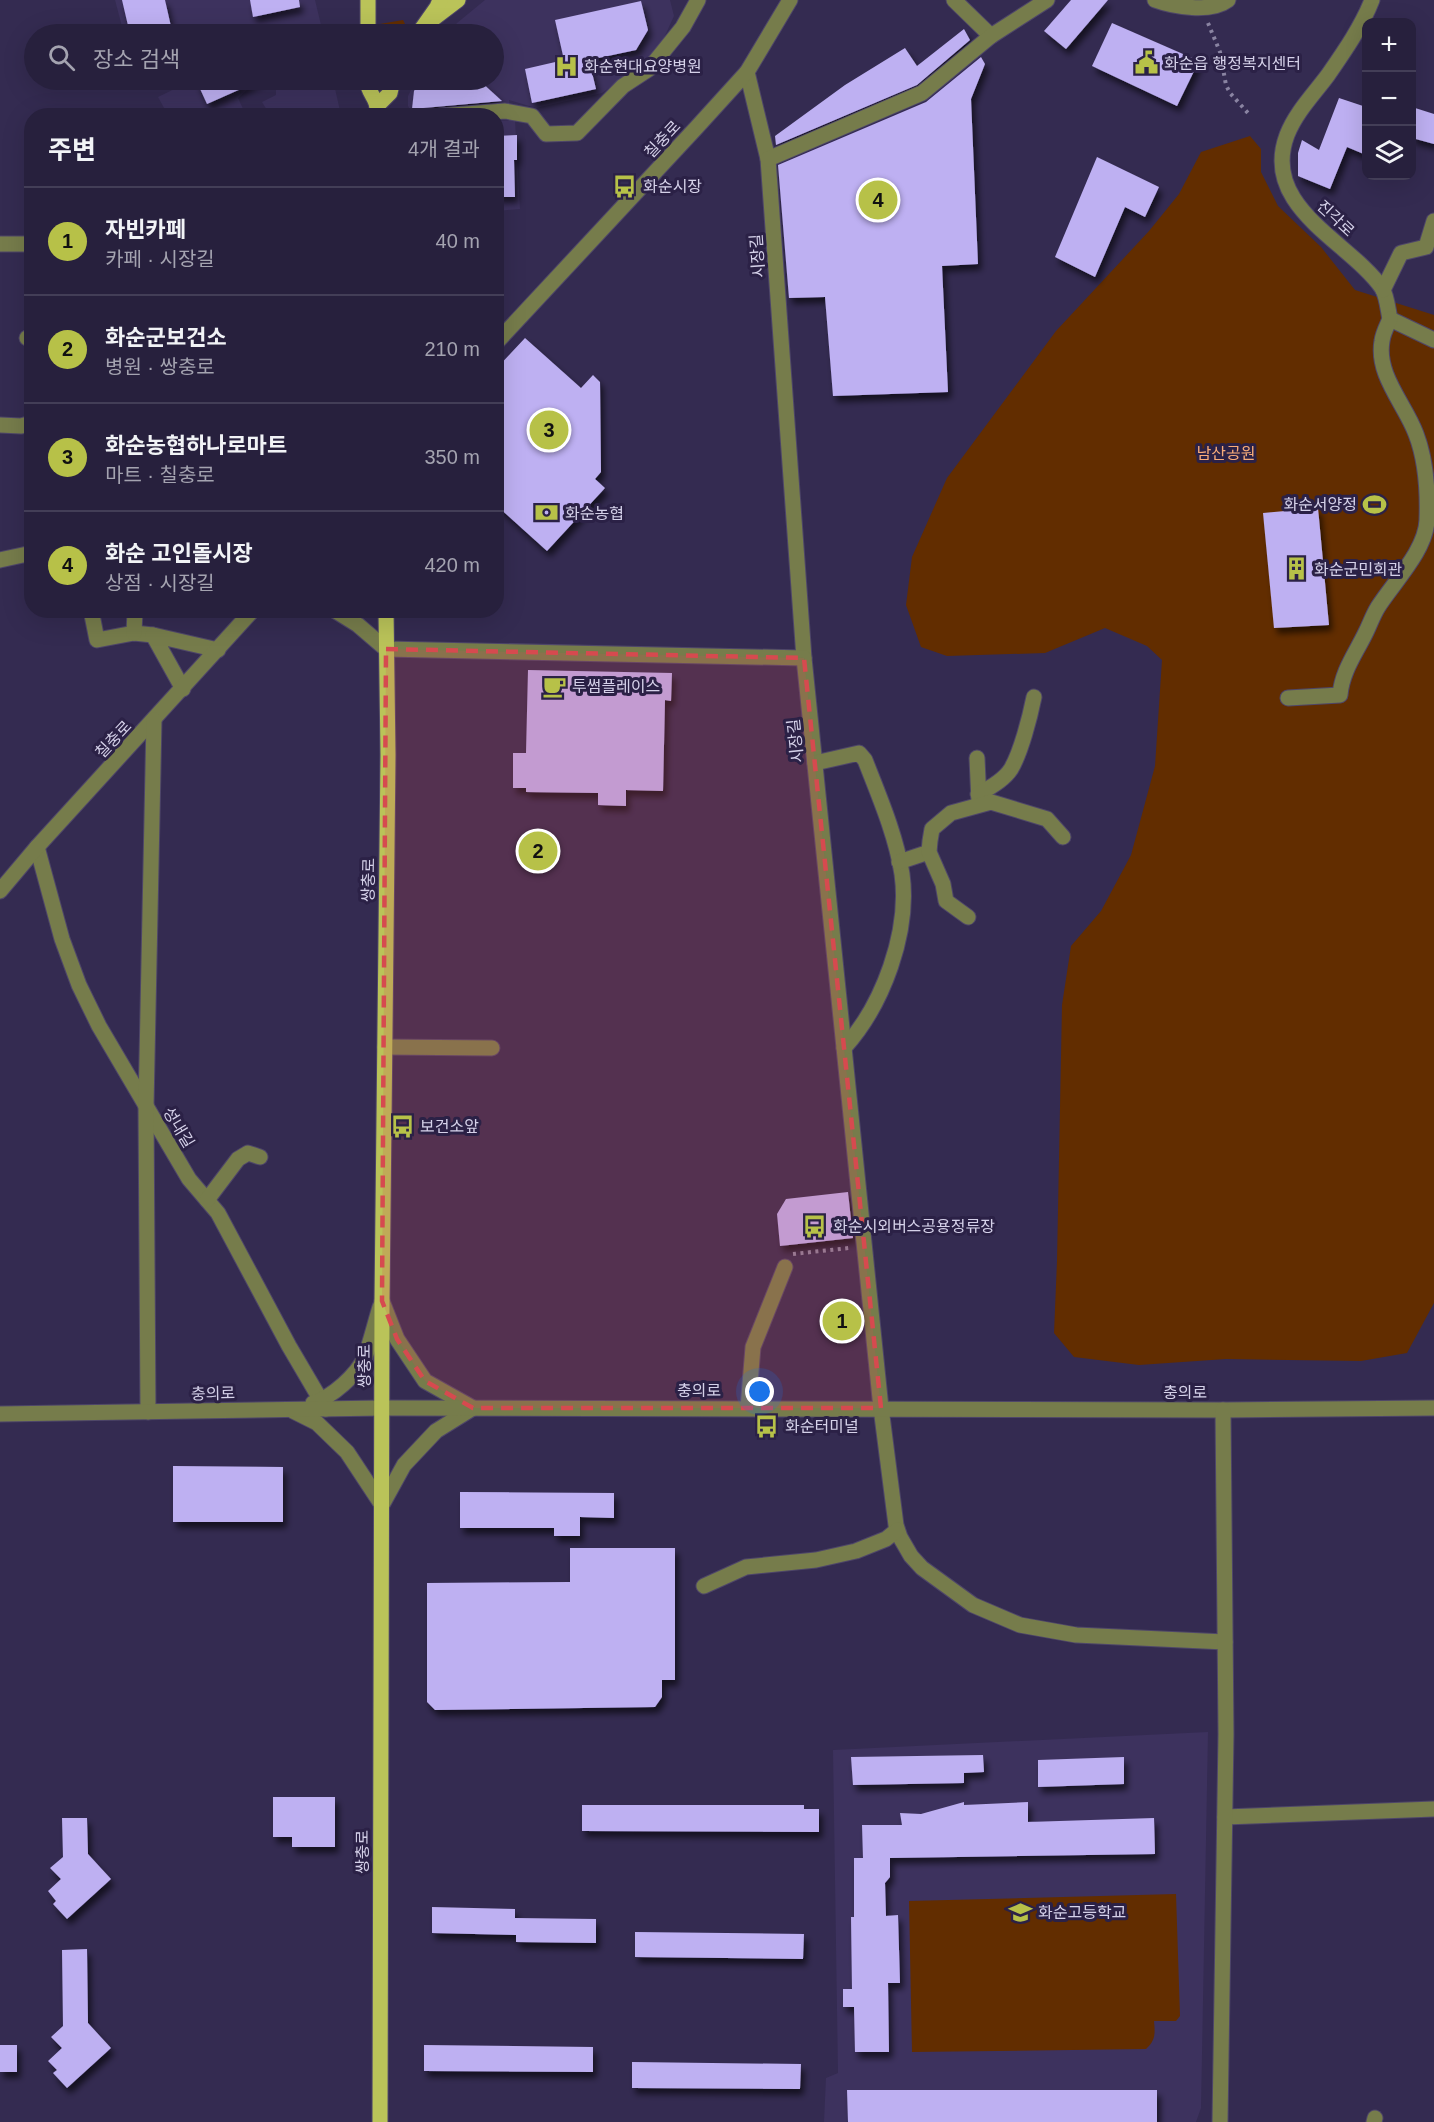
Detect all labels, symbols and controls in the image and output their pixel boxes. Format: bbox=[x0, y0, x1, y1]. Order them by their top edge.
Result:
map controls bbox=[1362, 18, 1416, 180]
button: + bbox=[1362, 18, 1416, 72]
search box bbox=[24, 24, 504, 90]
icon: search bbox=[45, 41, 78, 74]
text: 장소 검색 bbox=[93, 47, 180, 72]
public building icon: 화순읍 행정복지센터 bbox=[1133, 50, 1159, 76]
hospital icon: 화순현대요양병원 bbox=[553, 53, 579, 79]
place label: 화순읍 행정복지센터 bbox=[1164, 55, 1301, 72]
place label: 화순현대요양병원 bbox=[584, 58, 702, 75]
button: − bbox=[1362, 72, 1416, 126]
street label: 칠충로 bbox=[641, 117, 684, 161]
button: layers bbox=[1362, 126, 1416, 180]
text: 주변 bbox=[48, 135, 96, 165]
text: 4개 결과 bbox=[408, 138, 480, 160]
bus stop icon: 화순시장 bbox=[612, 173, 638, 199]
place label: 화순시장 bbox=[643, 178, 702, 195]
pin: 4 bbox=[858, 178, 898, 222]
street label: 진각로 bbox=[1314, 197, 1358, 240]
text: 자빈카페 bbox=[105, 217, 186, 242]
text: 1 bbox=[62, 230, 73, 252]
text: 40 m bbox=[436, 230, 480, 252]
street label: 시장길 bbox=[747, 233, 768, 279]
text: 카페 · 시장길 bbox=[105, 248, 215, 270]
text: 화순군보건소 bbox=[105, 325, 226, 350]
text: 2 bbox=[62, 338, 73, 360]
text: 210 m bbox=[424, 338, 480, 360]
text: 병원 · 쌍충로 bbox=[105, 356, 215, 378]
pin: 3 bbox=[530, 408, 568, 452]
text: 화순농협하나로마트 bbox=[105, 433, 287, 458]
park label: 남산공원 bbox=[1197, 445, 1255, 462]
text: 3 bbox=[62, 446, 73, 468]
text: 350 m bbox=[424, 446, 480, 468]
text: 마트 · 칠충로 bbox=[105, 464, 215, 486]
sports icon: 화순서양정 bbox=[1362, 491, 1388, 517]
place label: 화순서양정 bbox=[1283, 496, 1357, 513]
bank icon: 화순농협 bbox=[534, 500, 560, 526]
place label: 화순농협 bbox=[565, 505, 624, 522]
text: 화순 고인돌시장 bbox=[105, 541, 253, 566]
text: 4 bbox=[62, 554, 73, 576]
text: 420 m bbox=[424, 554, 480, 576]
building icon: 화순군민회관 bbox=[1283, 556, 1309, 582]
place label: 화순군민회관 bbox=[1314, 561, 1403, 578]
text: 상점 · 시장길 bbox=[105, 572, 215, 594]
cafe icon: 투썸플레이스 bbox=[541, 673, 567, 699]
place label: 투썸플레이스 bbox=[572, 678, 660, 695]
street label: 칠충로 bbox=[92, 717, 135, 761]
street label: 시장길 bbox=[785, 718, 806, 764]
pin: 2 bbox=[518, 828, 558, 874]
street label: 쌍충로 bbox=[360, 858, 377, 902]
street label: 성내길 bbox=[160, 1104, 197, 1151]
bus stop icon: 보건소앞 bbox=[389, 1113, 415, 1139]
place label: 보건소앞 bbox=[420, 1118, 479, 1135]
bus stop icon: 화순시외버스공용정류장 bbox=[802, 1213, 828, 1239]
place label: 화순시외버스공용정류장 bbox=[833, 1218, 995, 1235]
pin: 1 bbox=[822, 1298, 862, 1344]
street label: 쌍충로 bbox=[356, 1344, 373, 1388]
your location bbox=[745, 1377, 774, 1406]
street label: 충의로 bbox=[677, 1382, 721, 1399]
street label: 충의로 bbox=[1163, 1384, 1207, 1401]
street label: 충의로 bbox=[191, 1385, 236, 1402]
bus stop icon: 화순터미널 bbox=[754, 1413, 780, 1439]
place label: 화순터미널 bbox=[785, 1418, 859, 1435]
street label: 쌍충로 bbox=[354, 1830, 371, 1874]
school or university icon: 화순고등학교 bbox=[1007, 1899, 1033, 1925]
place label: 화순고등학교 bbox=[1038, 1904, 1126, 1921]

